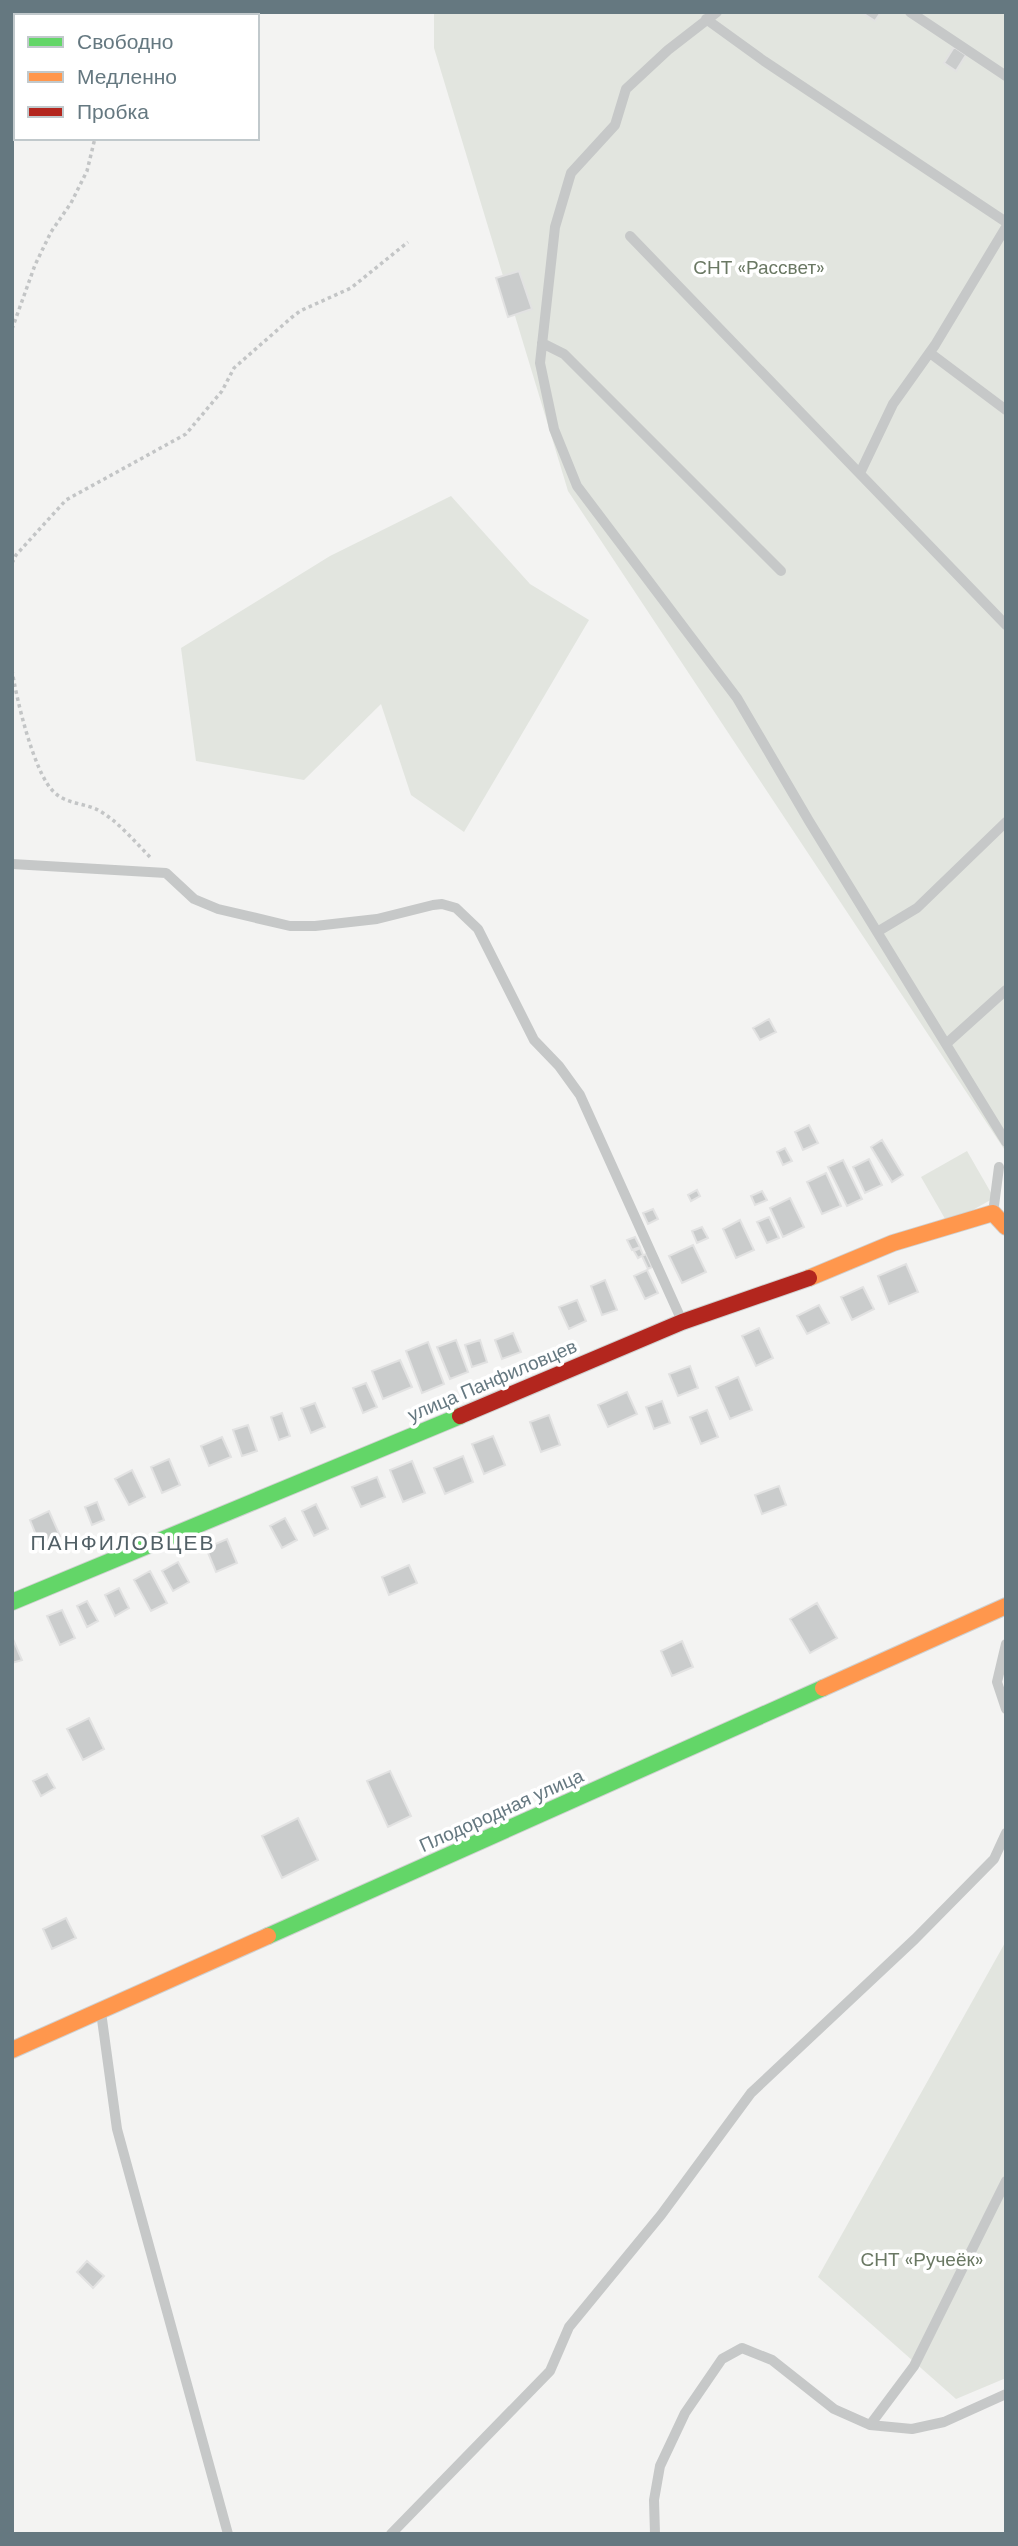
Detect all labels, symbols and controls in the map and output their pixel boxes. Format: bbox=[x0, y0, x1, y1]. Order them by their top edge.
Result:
legend bbox=[14, 14, 259, 140]
text: Свободно bbox=[77, 28, 174, 56]
text: Медленно bbox=[77, 63, 177, 91]
text: Пробка bbox=[77, 98, 149, 126]
park label: СНТ «Рассвет» bbox=[693, 255, 825, 280]
street label: улица Панфиловцев bbox=[404, 1333, 581, 1427]
district label: ПАНФИЛОВЦЕВ bbox=[31, 1529, 216, 1557]
street label: Плодородная улица bbox=[415, 1763, 588, 1858]
park label: СНТ «Ручеёк» bbox=[861, 2247, 983, 2272]

